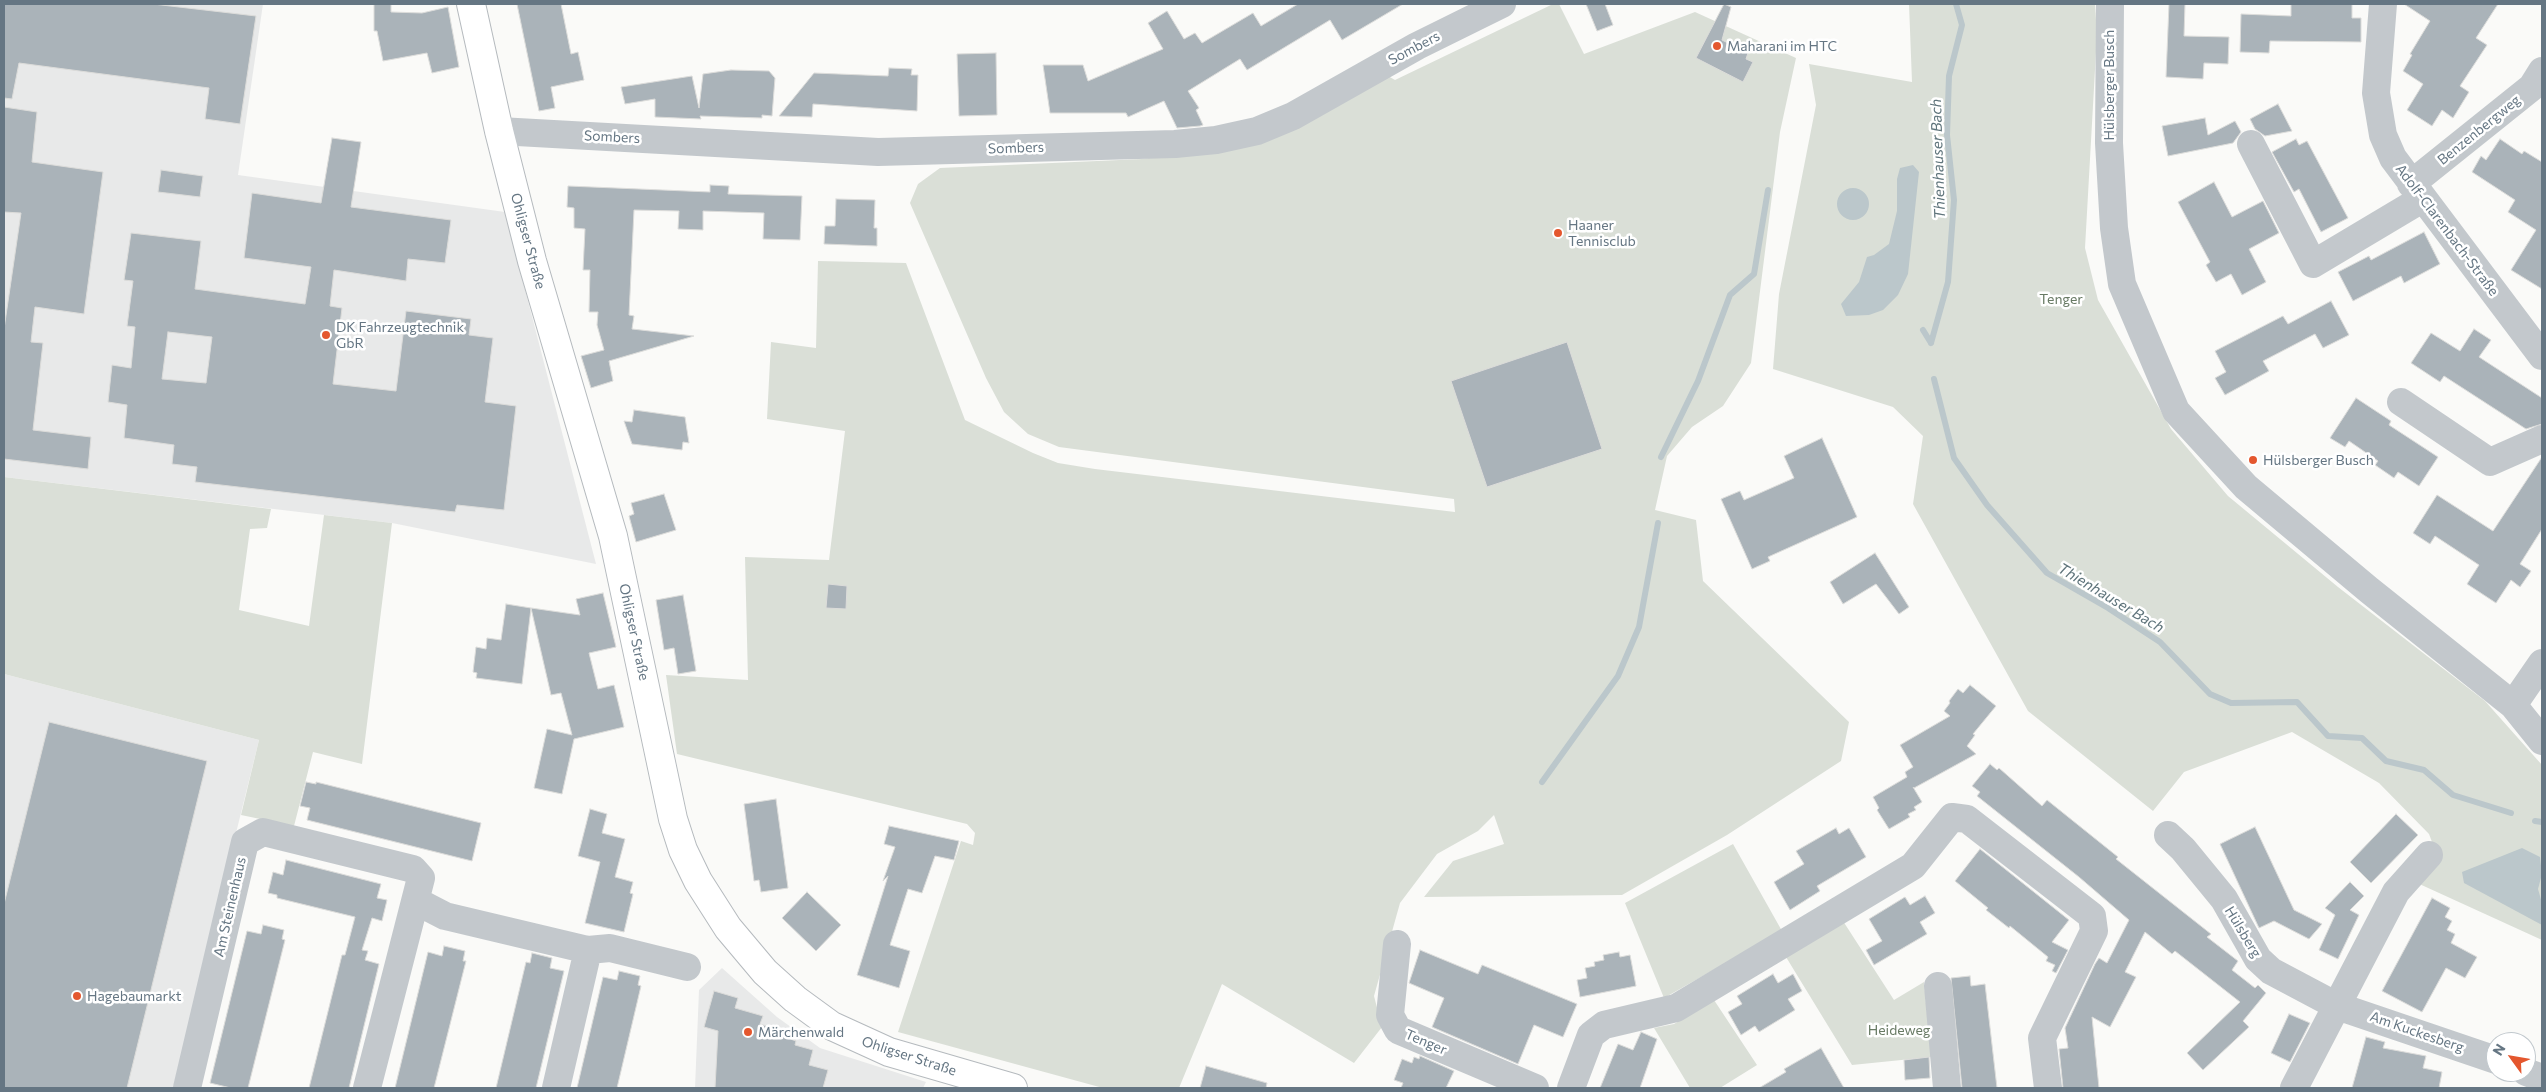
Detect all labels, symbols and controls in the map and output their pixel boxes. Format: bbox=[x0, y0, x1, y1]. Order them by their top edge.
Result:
street label: Sombers bbox=[1385, 27, 1443, 69]
street label: Hülsberger Busch bbox=[2101, 30, 2117, 140]
place label: Maharani im HTC bbox=[1727, 38, 1837, 54]
marker: Maharani im HTC bbox=[1711, 40, 1723, 52]
street label: Benzenbergweg bbox=[2434, 92, 2524, 168]
water label: Thienhauser Bach bbox=[1927, 98, 1949, 220]
street label: Sombers bbox=[584, 127, 640, 147]
street label: Sombers bbox=[988, 139, 1044, 157]
street label: Adolf-Clarenbach-Straße bbox=[2392, 161, 2502, 299]
street label: Ohligser Straße bbox=[507, 191, 549, 291]
place label: Haaner Tennisclub bbox=[1568, 217, 1636, 250]
marker: Haaner Tennisclub bbox=[1552, 227, 1564, 239]
park label: Tenger bbox=[2039, 291, 2083, 307]
place label: DK Fahrzeugtechnik GbR bbox=[336, 319, 464, 352]
marker: DK Fahrzeugtechnik GbR bbox=[320, 329, 332, 341]
place label: Hülsberger Busch bbox=[2263, 452, 2374, 468]
marker: Hülsberger Busch bbox=[2247, 454, 2259, 466]
water label: Thienhauser Bach bbox=[2055, 559, 2167, 637]
street label: Ohligser Straße bbox=[616, 582, 652, 682]
street label: Am Steinenhaus bbox=[210, 855, 250, 959]
street label: Hülsberg bbox=[2221, 903, 2265, 961]
place label: Hagebaumarkt bbox=[87, 988, 182, 1004]
marker: Hagebaumarkt bbox=[71, 990, 83, 1002]
street label: Am Kuckesberg bbox=[2368, 1008, 2466, 1056]
park label: Heideweg bbox=[1868, 1022, 1930, 1038]
place label: Märchenwald bbox=[758, 1024, 844, 1040]
marker: Märchenwald bbox=[742, 1026, 754, 1038]
street label: Tenger bbox=[1403, 1026, 1449, 1058]
north arrow bbox=[2486, 1032, 2536, 1082]
street label: Ohligser Straße bbox=[859, 1033, 959, 1079]
text: N bbox=[2489, 1040, 2509, 1058]

